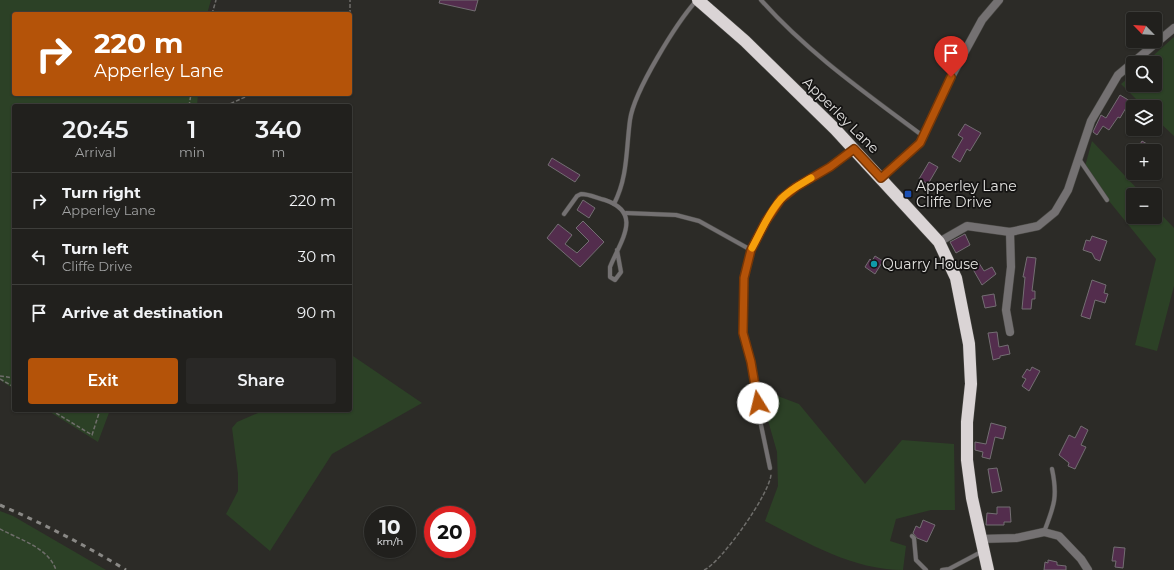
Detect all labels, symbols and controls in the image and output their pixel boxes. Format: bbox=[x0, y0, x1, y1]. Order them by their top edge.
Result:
north arrow bbox=[1126, 12, 1162, 48]
map controls bbox=[1126, 12, 1162, 224]
text: 220 m bbox=[94, 26, 183, 60]
icon: right bbox=[28, 28, 80, 80]
pin bbox=[934, 36, 968, 77]
icon: arrive bbox=[940, 42, 962, 64]
button: search bbox=[1126, 56, 1162, 92]
text: Apperley Lane bbox=[94, 60, 224, 82]
street label: Apperley Lane bbox=[799, 73, 883, 157]
button: layers bbox=[1126, 100, 1162, 136]
text: 20:45 bbox=[62, 115, 129, 144]
text: 1 bbox=[187, 115, 197, 144]
text: 340 bbox=[255, 115, 302, 144]
text: Arrival bbox=[75, 144, 116, 160]
text: min bbox=[179, 144, 205, 160]
text: m bbox=[272, 144, 285, 160]
button: + bbox=[1126, 144, 1162, 180]
place label: Apperley Lane Cliffe Drive bbox=[916, 177, 1017, 211]
text: Turn right bbox=[62, 183, 141, 202]
button: − bbox=[1126, 188, 1162, 224]
marker: Apperley Lane Cliffe Drive bbox=[903, 189, 913, 199]
icon: right bbox=[28, 190, 50, 212]
text: 220 m bbox=[289, 191, 336, 210]
text: Apperley Lane bbox=[62, 202, 156, 218]
text: Turn left bbox=[62, 239, 129, 258]
icon: left bbox=[28, 246, 50, 268]
text: 30 m bbox=[298, 247, 336, 266]
place label: Quarry House bbox=[882, 255, 979, 273]
text: Cliffe Drive bbox=[62, 258, 132, 274]
marker: Quarry House bbox=[869, 259, 879, 269]
icon: arrive bbox=[28, 302, 50, 324]
text: Arrive at destination bbox=[62, 303, 223, 322]
text: 90 m bbox=[297, 303, 336, 322]
button: Exit bbox=[28, 358, 178, 404]
button: Share bbox=[186, 358, 336, 404]
position arrow bbox=[737, 382, 779, 424]
speed limit sign: 20 bbox=[424, 506, 476, 558]
text: 10 bbox=[379, 515, 401, 539]
text: km/h bbox=[377, 535, 403, 548]

